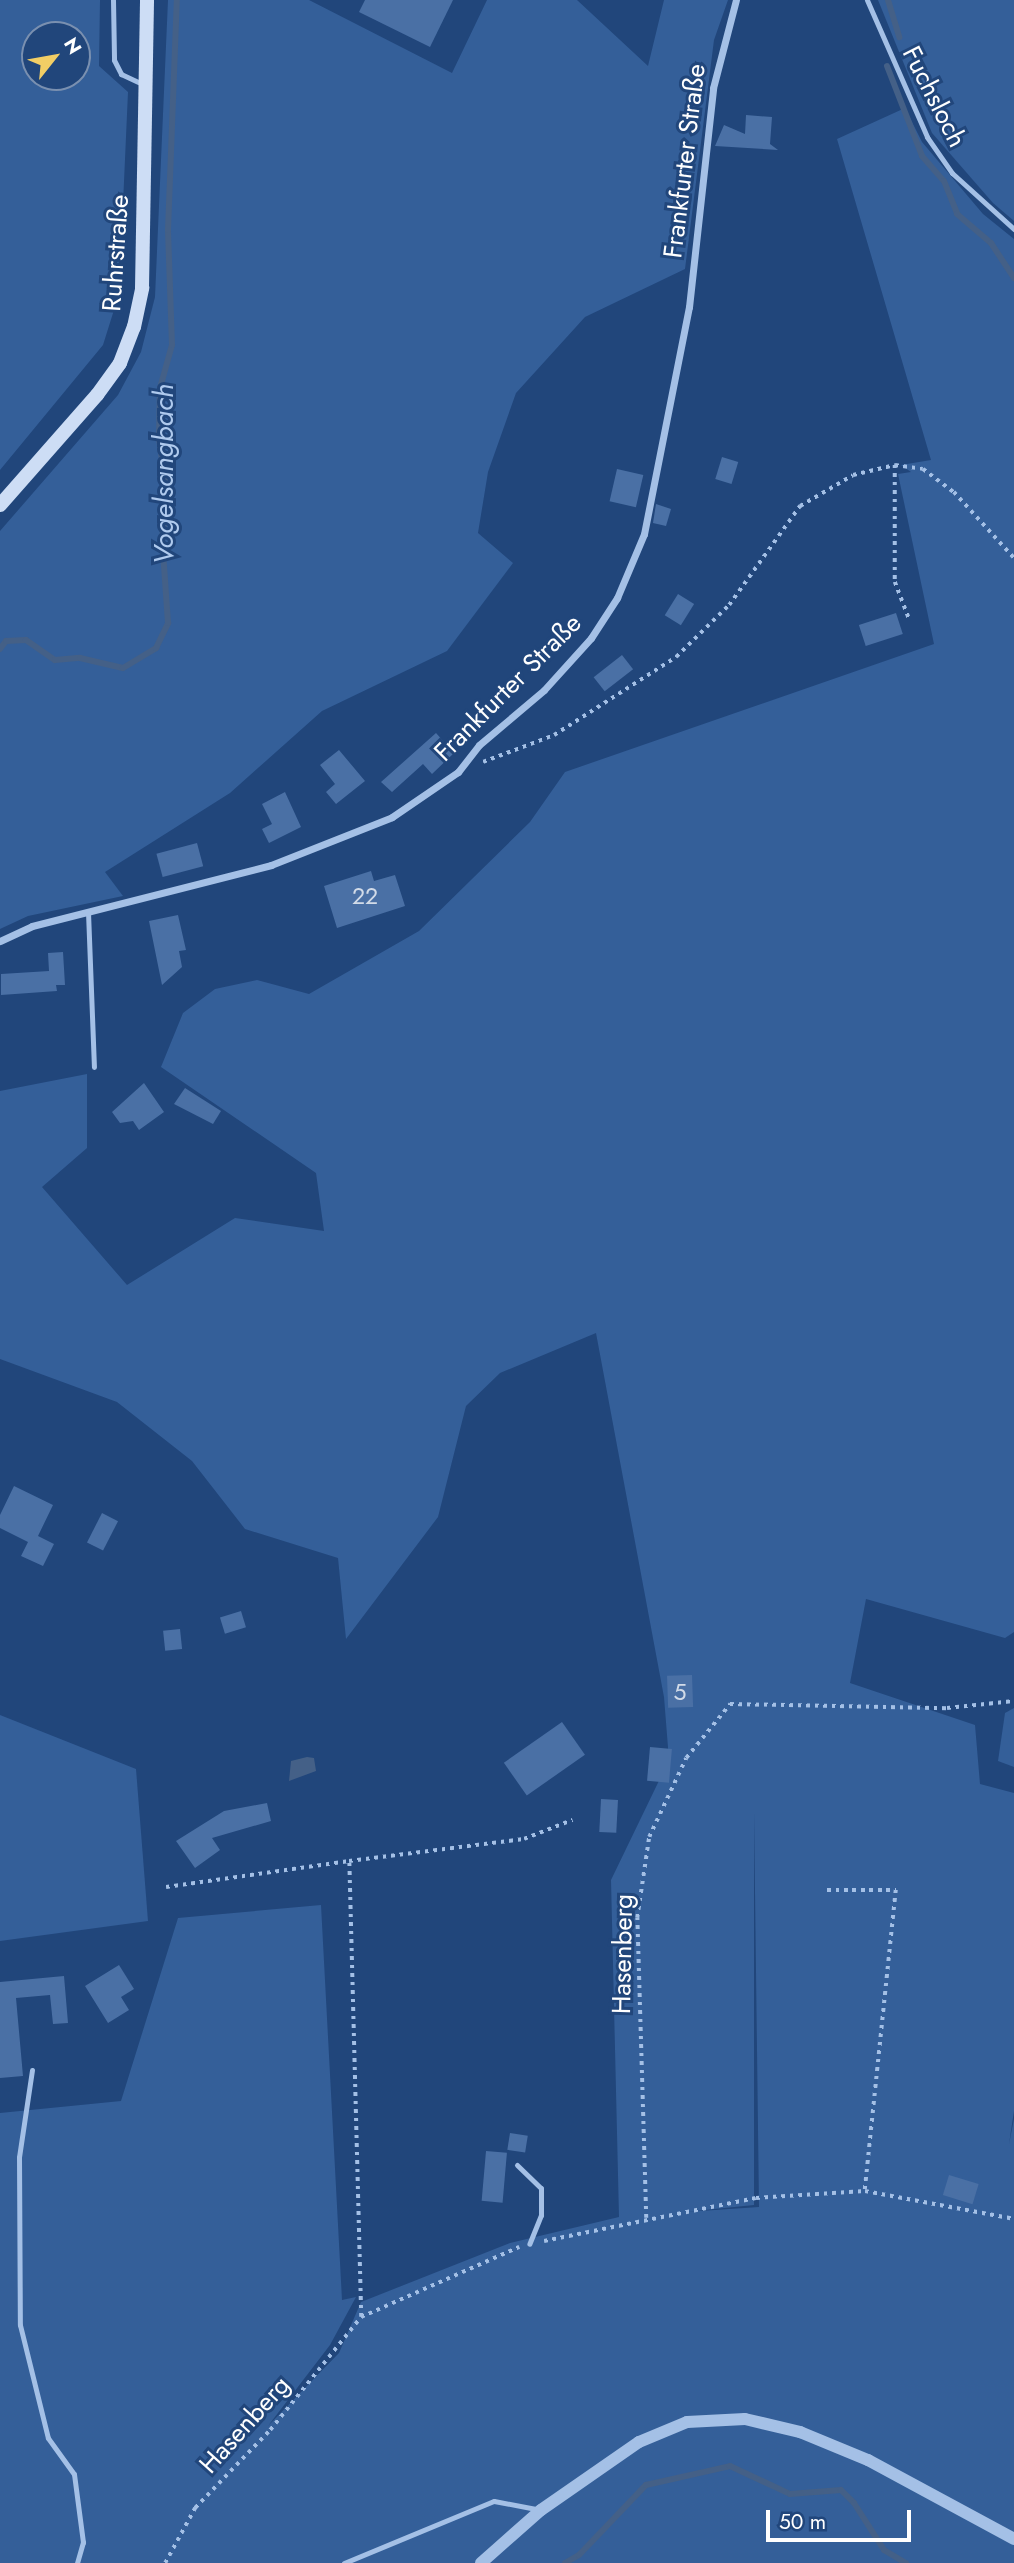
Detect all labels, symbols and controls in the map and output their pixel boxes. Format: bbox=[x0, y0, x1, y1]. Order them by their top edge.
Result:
north arrow bbox=[21, 21, 91, 91]
text: N bbox=[57, 33, 88, 59]
street label: Fuchsloch bbox=[895, 41, 973, 153]
street label: Frankfurter Straße bbox=[658, 62, 712, 260]
street label: Ruhrstraße bbox=[96, 194, 136, 312]
water label: Vogelsangbach bbox=[147, 384, 181, 564]
street label: Frankfurter Straße bbox=[428, 608, 588, 768]
house number: 22 bbox=[352, 882, 378, 910]
house number: 5 bbox=[674, 1678, 686, 1706]
street label: Hasenberg bbox=[606, 1894, 640, 2014]
street label: Hasenberg bbox=[193, 2370, 297, 2480]
scale bar bbox=[769, 2496, 914, 2540]
text: 50 m bbox=[779, 2507, 826, 2537]

